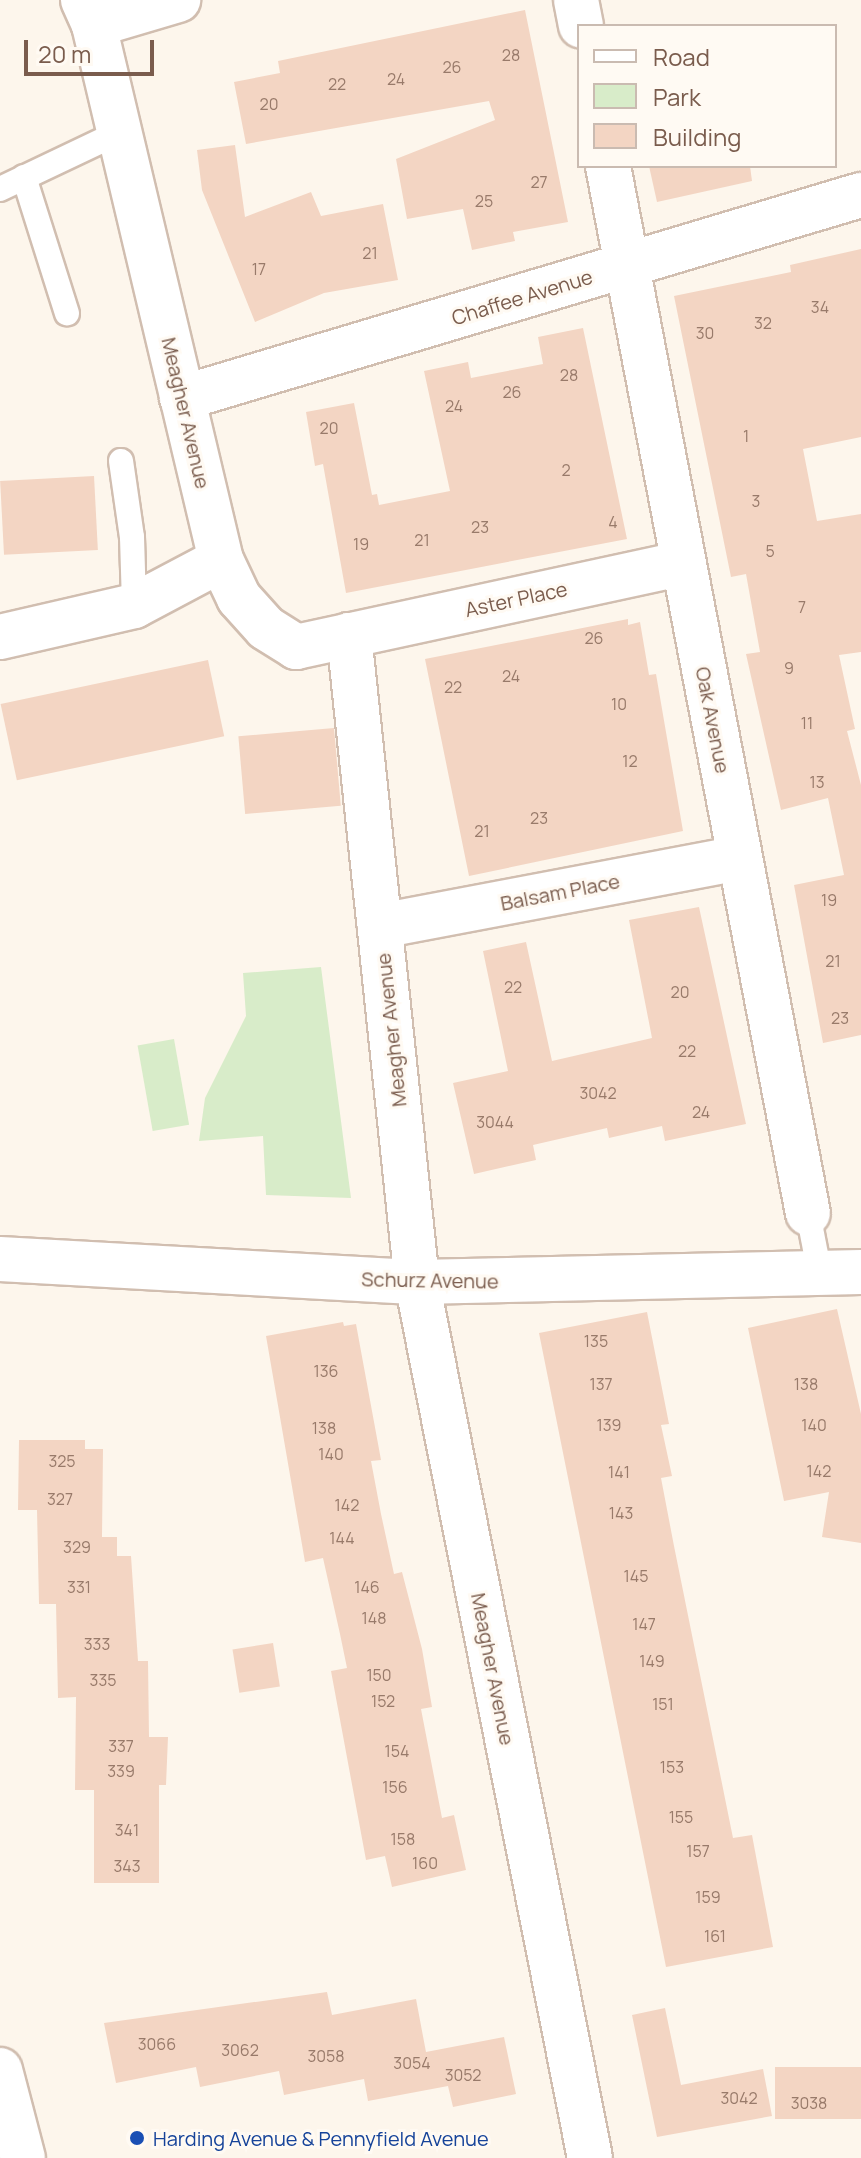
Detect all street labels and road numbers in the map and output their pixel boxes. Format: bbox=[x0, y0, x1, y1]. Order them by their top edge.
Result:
street label: Chaffee Avenue bbox=[449, 264, 595, 330]
street label: Meagher Avenue bbox=[157, 335, 215, 491]
street label: Aster Place bbox=[463, 576, 569, 622]
street label: Oak Avenue bbox=[691, 665, 735, 775]
street label: Balsam Place bbox=[498, 869, 622, 915]
street label: Meagher Avenue bbox=[371, 952, 411, 1108]
street label: Schurz Avenue bbox=[361, 1267, 499, 1293]
street label: Meagher Avenue bbox=[466, 1591, 520, 1747]

